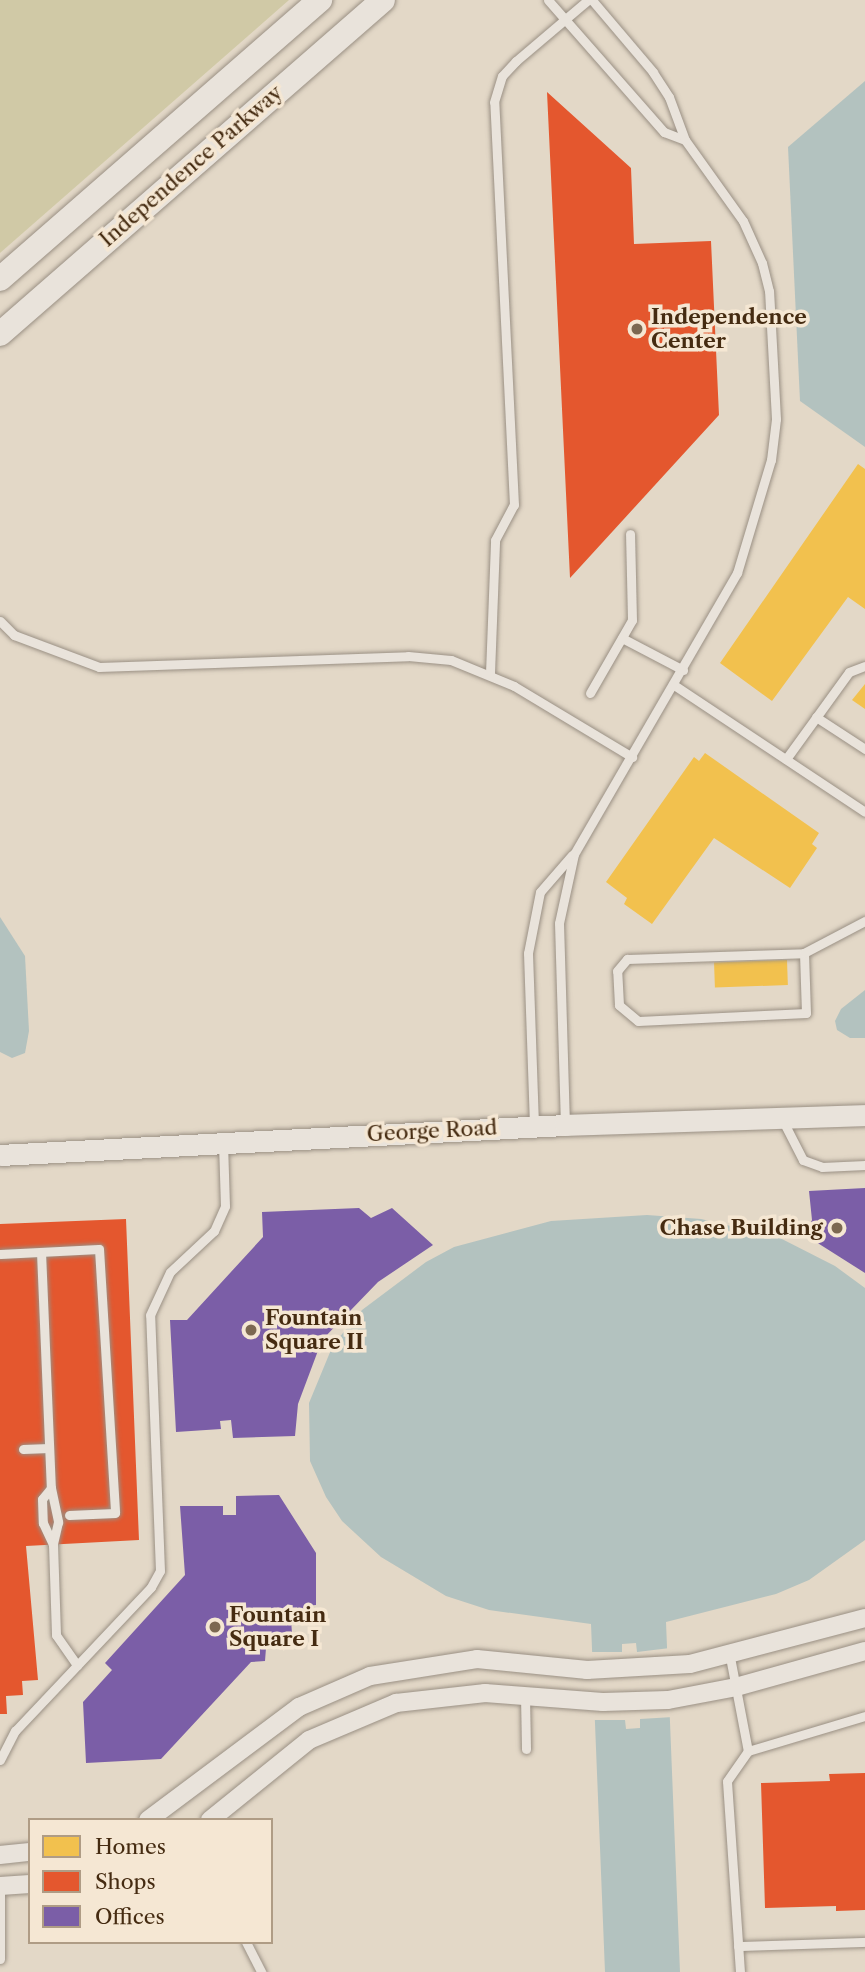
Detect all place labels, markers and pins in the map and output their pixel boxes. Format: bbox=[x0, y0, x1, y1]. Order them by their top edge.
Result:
place label: Independence Center bbox=[651, 304, 807, 354]
marker: Independence Center bbox=[629, 321, 645, 337]
place label: Chase Building bbox=[660, 1215, 823, 1241]
marker: Chase Building bbox=[829, 1220, 845, 1236]
place label: Fountain Square II bbox=[265, 1305, 364, 1355]
marker: Fountain Square II bbox=[243, 1322, 259, 1338]
place label: Fountain Square I bbox=[229, 1602, 326, 1652]
marker: Fountain Square I bbox=[207, 1619, 223, 1635]

